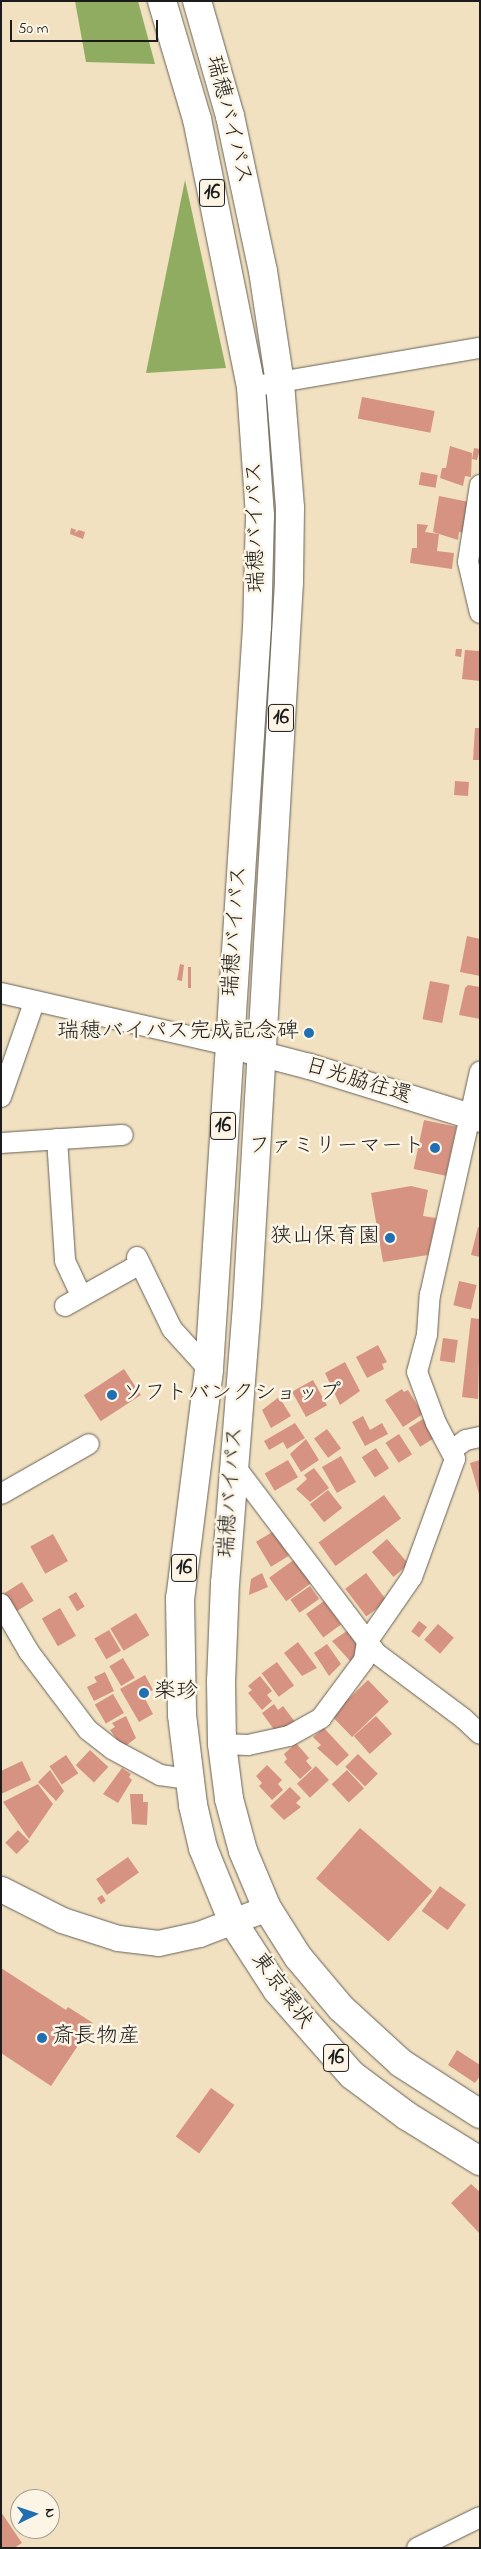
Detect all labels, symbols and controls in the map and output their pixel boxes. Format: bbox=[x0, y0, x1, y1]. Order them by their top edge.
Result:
scale bar bbox=[12, 10, 160, 42]
text: 50 m bbox=[18, 18, 48, 40]
street label: 瑞穂バイパス bbox=[199, 53, 257, 187]
road number: 16 bbox=[198, 174, 226, 212]
street label: 瑞穂バイパス bbox=[243, 461, 271, 593]
road number: 16 bbox=[267, 700, 295, 736]
street label: 瑞穂バイパス bbox=[218, 864, 254, 998]
place label: 瑞穂バイパス完成記念碑 bbox=[57, 1020, 299, 1046]
marker: 瑞穂バイパス完成記念碑 bbox=[303, 1027, 315, 1039]
street label: 日光脇往還 bbox=[302, 1053, 414, 1111]
road number: 16 bbox=[209, 1108, 237, 1144]
place label: ファミリーマート bbox=[249, 1135, 425, 1161]
marker: ファミリーマート bbox=[429, 1142, 441, 1154]
place label: 狭山保育園 bbox=[270, 1225, 380, 1251]
marker: 狭山保育園 bbox=[384, 1232, 396, 1244]
place label: ソフトバンクショップ bbox=[122, 1382, 342, 1408]
marker: ソフトバンクショップ bbox=[106, 1389, 118, 1401]
street label: 瑞穂バイパス bbox=[214, 1425, 250, 1559]
road number: 16 bbox=[170, 1550, 198, 1586]
place label: 楽珍 bbox=[154, 1680, 198, 1706]
marker: 楽珍 bbox=[138, 1687, 150, 1699]
street label: 東京環状 bbox=[244, 1948, 318, 2034]
place label: 斎長物産 bbox=[52, 2025, 140, 2051]
marker: 斎長物産 bbox=[36, 2032, 48, 2044]
road number: 16 bbox=[322, 2040, 350, 2076]
north arrow bbox=[10, 2489, 60, 2539]
text: N bbox=[39, 2508, 60, 2518]

